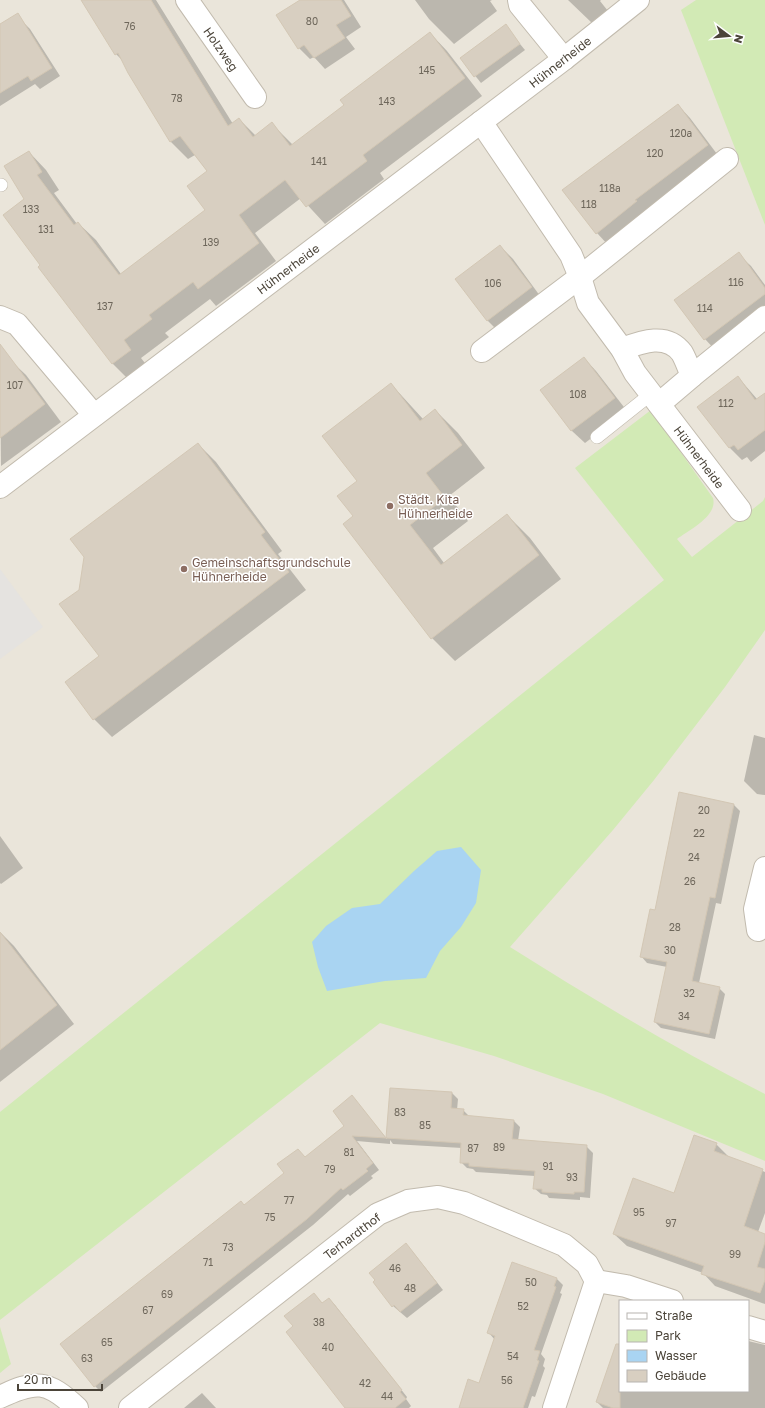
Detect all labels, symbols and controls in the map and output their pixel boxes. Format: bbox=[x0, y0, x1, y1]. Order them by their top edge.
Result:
house number: 80 bbox=[306, 15, 318, 27]
north arrow bbox=[709, 16, 749, 56]
house number: 76 bbox=[124, 20, 136, 32]
street label: Holzweg bbox=[200, 24, 242, 74]
street label: Hühnerheide bbox=[526, 33, 594, 91]
text: N bbox=[732, 33, 746, 45]
house number: 145 bbox=[419, 64, 436, 76]
house number: 78 bbox=[171, 92, 183, 104]
house number: 143 bbox=[379, 95, 396, 107]
house number: 120a bbox=[670, 127, 692, 139]
house number: 120 bbox=[647, 147, 663, 159]
house number: 141 bbox=[311, 155, 327, 167]
house number: 118a bbox=[599, 182, 621, 194]
house number: 118 bbox=[581, 198, 597, 210]
house number: 133 bbox=[23, 203, 39, 215]
house number: 131 bbox=[38, 223, 54, 235]
house number: 139 bbox=[203, 236, 219, 248]
street label: Hühnerheide bbox=[254, 241, 322, 297]
house number: 116 bbox=[728, 276, 744, 288]
house number: 106 bbox=[484, 277, 502, 289]
house number: 137 bbox=[97, 300, 113, 312]
house number: 114 bbox=[697, 302, 713, 314]
house number: 107 bbox=[7, 379, 23, 391]
house number: 108 bbox=[569, 388, 587, 400]
house number: 112 bbox=[718, 397, 734, 409]
street label: Hühnerheide bbox=[671, 423, 727, 491]
place label: Städt. Kita Hühnerheide bbox=[398, 492, 473, 521]
marker: Städt. Kita Hühnerheide bbox=[385, 501, 395, 511]
place label: Gemeinschaftsgrundschule Hühnerheide bbox=[192, 555, 351, 584]
marker: Gemeinschaftsgrundschule Hühnerheide bbox=[179, 564, 189, 574]
house number: 20 bbox=[698, 804, 710, 816]
house number: 22 bbox=[693, 827, 705, 839]
house number: 24 bbox=[688, 851, 700, 863]
house number: 26 bbox=[684, 875, 696, 887]
house number: 28 bbox=[669, 921, 681, 933]
house number: 30 bbox=[664, 944, 676, 956]
house number: 32 bbox=[683, 987, 695, 999]
house number: 34 bbox=[678, 1010, 690, 1022]
house number: 83 bbox=[394, 1106, 406, 1118]
house number: 85 bbox=[419, 1119, 431, 1131]
house number: 89 bbox=[493, 1141, 505, 1153]
house number: 87 bbox=[467, 1142, 479, 1154]
house number: 81 bbox=[344, 1146, 355, 1158]
house number: 91 bbox=[543, 1160, 554, 1172]
house number: 79 bbox=[324, 1163, 336, 1175]
house number: 93 bbox=[566, 1171, 578, 1183]
house number: 77 bbox=[284, 1194, 294, 1206]
house number: 95 bbox=[633, 1206, 645, 1218]
street label: Terhardthof bbox=[320, 1209, 384, 1262]
house number: 75 bbox=[264, 1211, 276, 1223]
house number: 97 bbox=[665, 1217, 677, 1229]
house number: 73 bbox=[222, 1241, 234, 1253]
house number: 99 bbox=[729, 1248, 741, 1260]
house number: 71 bbox=[203, 1256, 213, 1268]
house number: 46 bbox=[389, 1262, 401, 1274]
house number: 50 bbox=[525, 1276, 537, 1288]
house number: 48 bbox=[404, 1282, 416, 1294]
house number: 69 bbox=[161, 1288, 173, 1300]
house number: 52 bbox=[517, 1300, 529, 1312]
legend bbox=[619, 1300, 749, 1392]
house number: 67 bbox=[142, 1304, 154, 1316]
text: Straße bbox=[655, 1308, 693, 1323]
house number: 38 bbox=[313, 1316, 325, 1328]
text: Park bbox=[655, 1328, 681, 1343]
house number: 65 bbox=[101, 1336, 113, 1348]
house number: 40 bbox=[322, 1341, 334, 1353]
text: Wasser bbox=[655, 1348, 698, 1363]
house number: 54 bbox=[507, 1350, 519, 1362]
house number: 63 bbox=[81, 1352, 93, 1364]
scale bar bbox=[18, 1366, 102, 1392]
text: Gebäude bbox=[655, 1368, 706, 1383]
text: 20 m bbox=[24, 1372, 52, 1387]
house number: 56 bbox=[501, 1374, 513, 1386]
house number: 42 bbox=[359, 1377, 371, 1389]
house number: 44 bbox=[381, 1390, 393, 1402]

